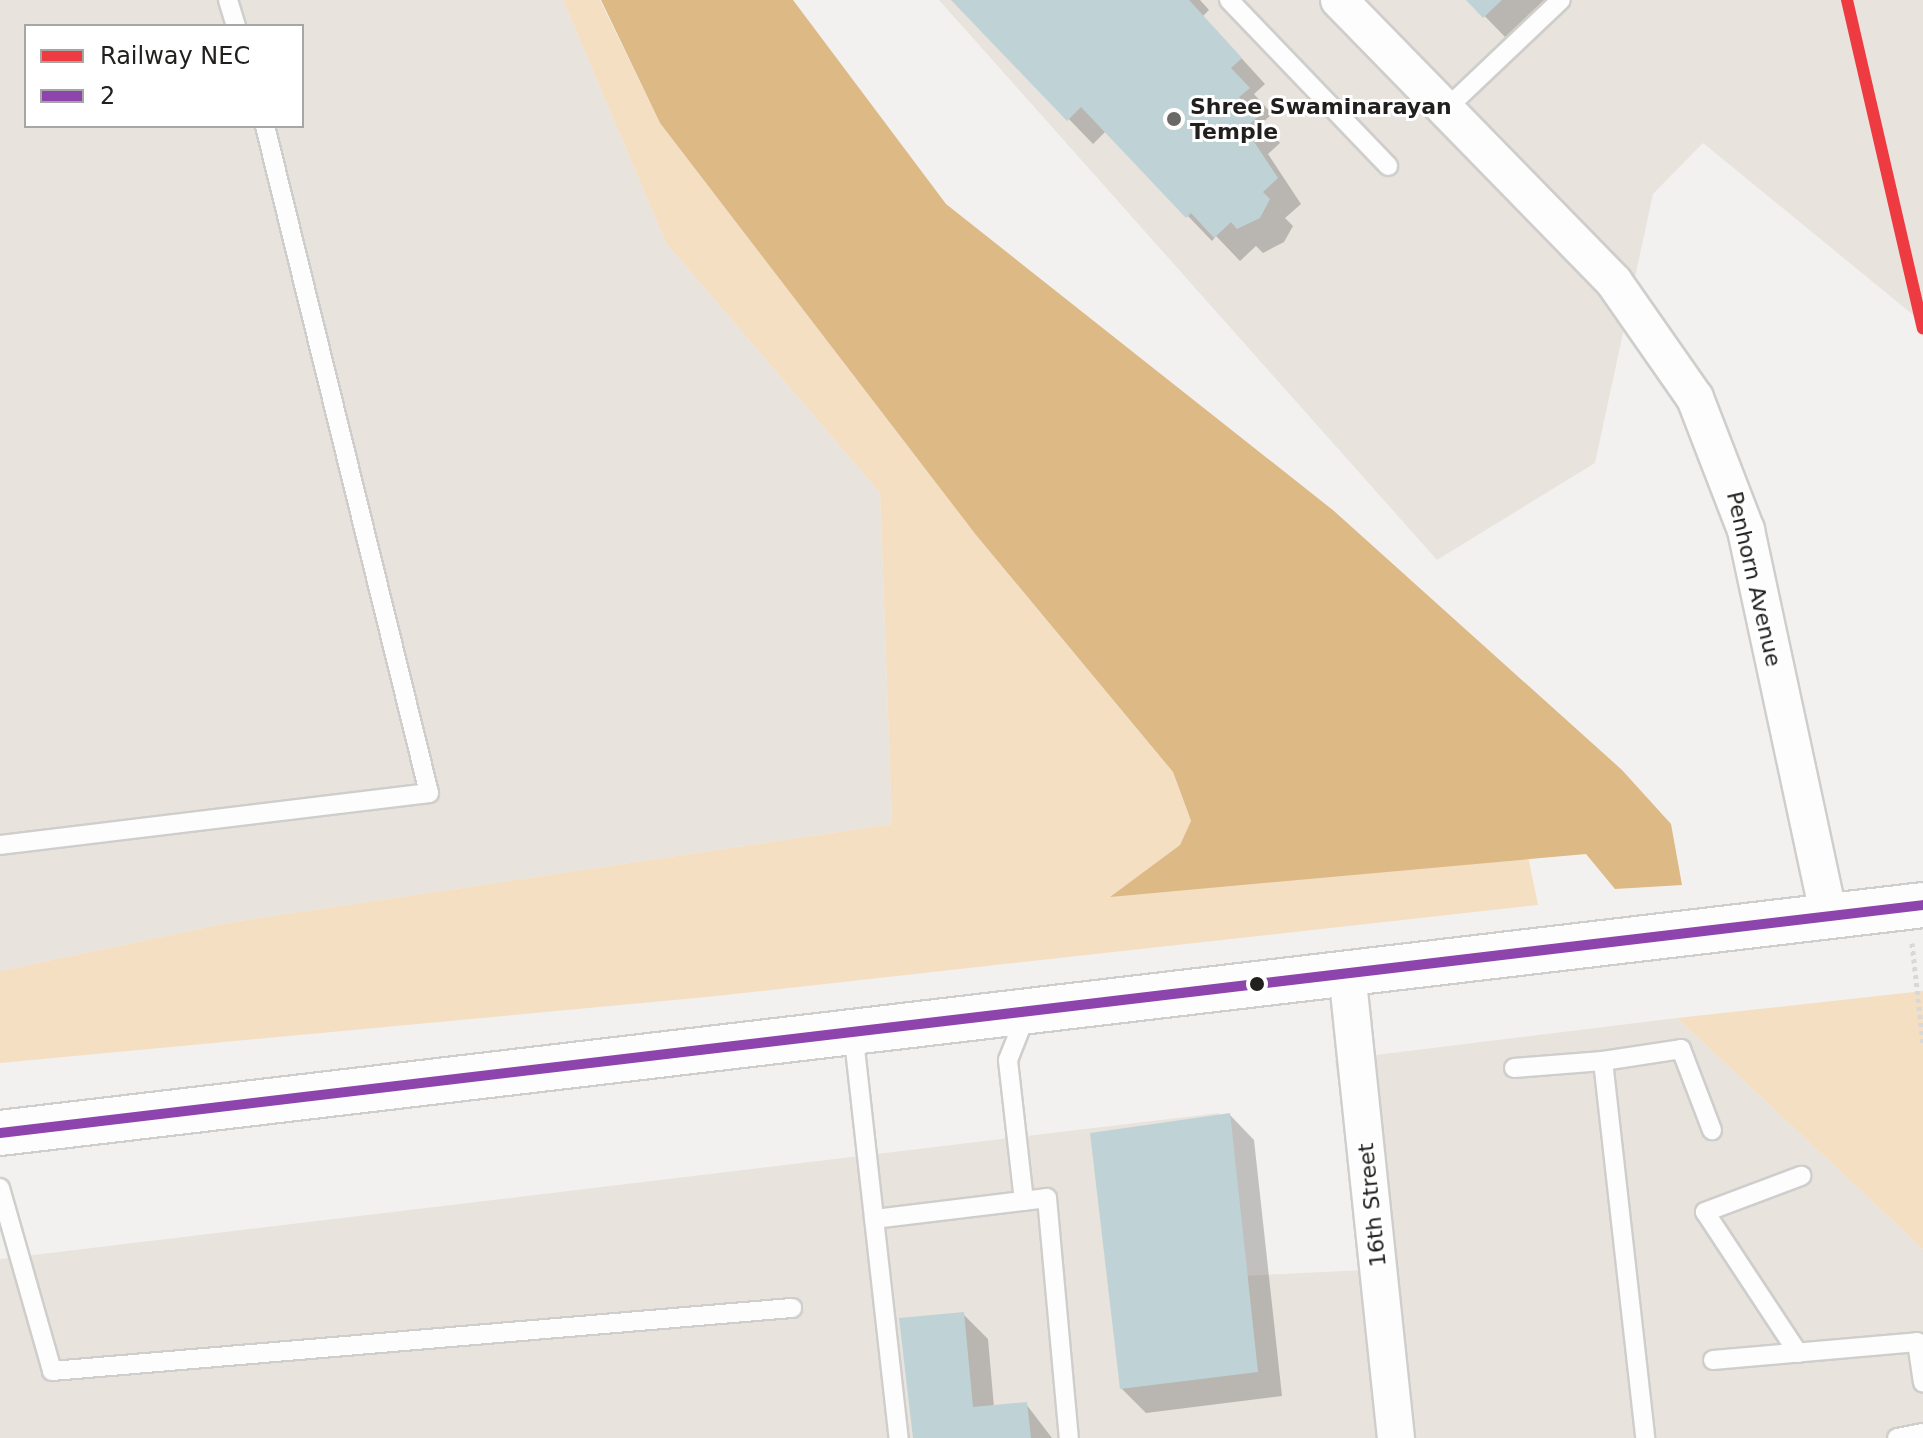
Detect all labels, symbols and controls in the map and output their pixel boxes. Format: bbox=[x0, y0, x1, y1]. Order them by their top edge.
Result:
legend bbox=[24, 24, 304, 128]
text: Railway NEC bbox=[100, 42, 250, 70]
text: 2 bbox=[100, 82, 115, 110]
place label: Shree Swaminarayan Temple bbox=[1190, 93, 1452, 144]
marker: Shree Swaminarayan Temple bbox=[1165, 110, 1183, 128]
street label: Penhorn Avenue bbox=[1721, 489, 1787, 669]
unlabelled marker bbox=[1249, 976, 1265, 992]
street label: 16th Street bbox=[1352, 1142, 1392, 1268]

